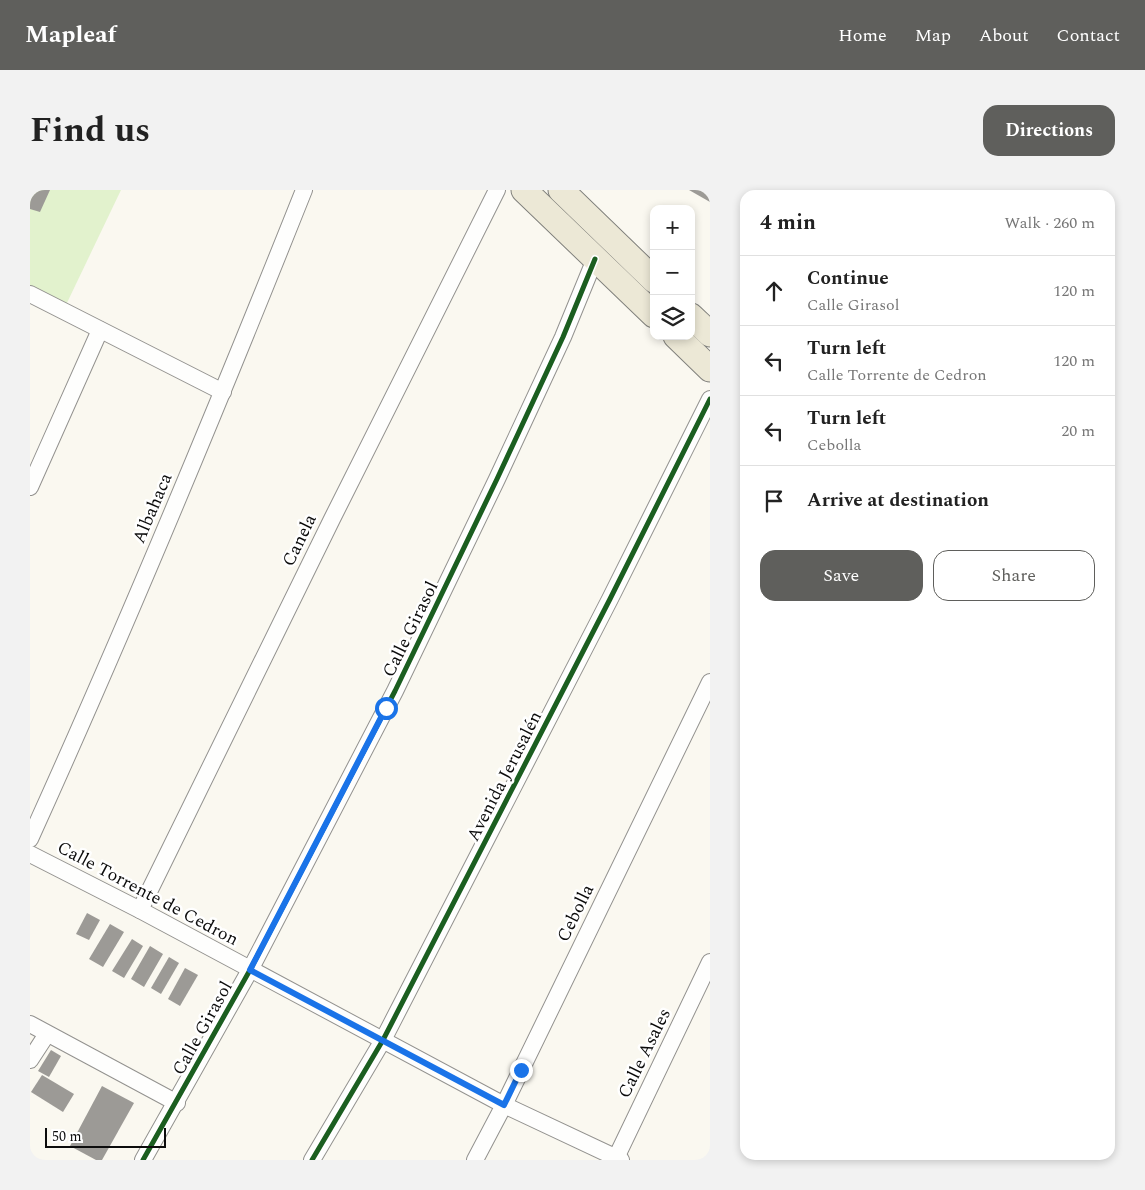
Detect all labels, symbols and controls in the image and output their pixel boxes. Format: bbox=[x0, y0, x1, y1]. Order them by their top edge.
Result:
text: Mapleaf bbox=[25, 17, 116, 53]
text: Home bbox=[838, 22, 887, 49]
text: Map bbox=[915, 22, 951, 49]
text: About bbox=[979, 22, 1029, 49]
text: Contact bbox=[1057, 22, 1120, 49]
text: Find us bbox=[30, 104, 150, 157]
button: Directions bbox=[983, 105, 1115, 156]
map controls bbox=[650, 205, 695, 340]
button: + bbox=[650, 205, 695, 250]
text: 4 min bbox=[760, 207, 816, 239]
text: Walk · 260 m bbox=[1004, 211, 1095, 235]
button: − bbox=[650, 250, 695, 295]
text: Continue bbox=[807, 264, 889, 293]
icon: ahead bbox=[760, 277, 788, 305]
text: 120 m bbox=[1053, 279, 1095, 303]
text: Calle Girasol bbox=[807, 293, 899, 317]
button: layers bbox=[650, 295, 695, 340]
text: Turn left bbox=[807, 334, 886, 363]
icon: left bbox=[760, 347, 788, 375]
text: 120 m bbox=[1053, 349, 1095, 373]
text: Calle Torrente de Cedron bbox=[807, 363, 987, 387]
text: Turn left bbox=[807, 404, 886, 433]
icon: left bbox=[760, 417, 788, 445]
text: 20 m bbox=[1061, 419, 1095, 443]
text: Cebolla bbox=[807, 433, 861, 457]
street label: Albahaca bbox=[126, 469, 179, 548]
text: Arrive at destination bbox=[807, 486, 989, 515]
icon: arrive bbox=[760, 487, 788, 515]
street label: Canela bbox=[275, 509, 324, 571]
button: Save bbox=[760, 550, 923, 601]
button: Share bbox=[933, 550, 1095, 601]
street label: Calle Girasol bbox=[376, 577, 445, 682]
route start bbox=[375, 697, 398, 720]
street label: Avenida Jerusalén bbox=[460, 706, 549, 846]
street label: Calle Torrente de Cedron bbox=[52, 834, 243, 953]
street label: Cebolla bbox=[550, 880, 601, 947]
street label: Calle Girasol bbox=[165, 976, 239, 1080]
street label: Calle Asales bbox=[611, 1004, 678, 1103]
route end bbox=[510, 1059, 533, 1082]
scale bar bbox=[45, 1125, 166, 1148]
text: 50 m bbox=[52, 1126, 82, 1147]

